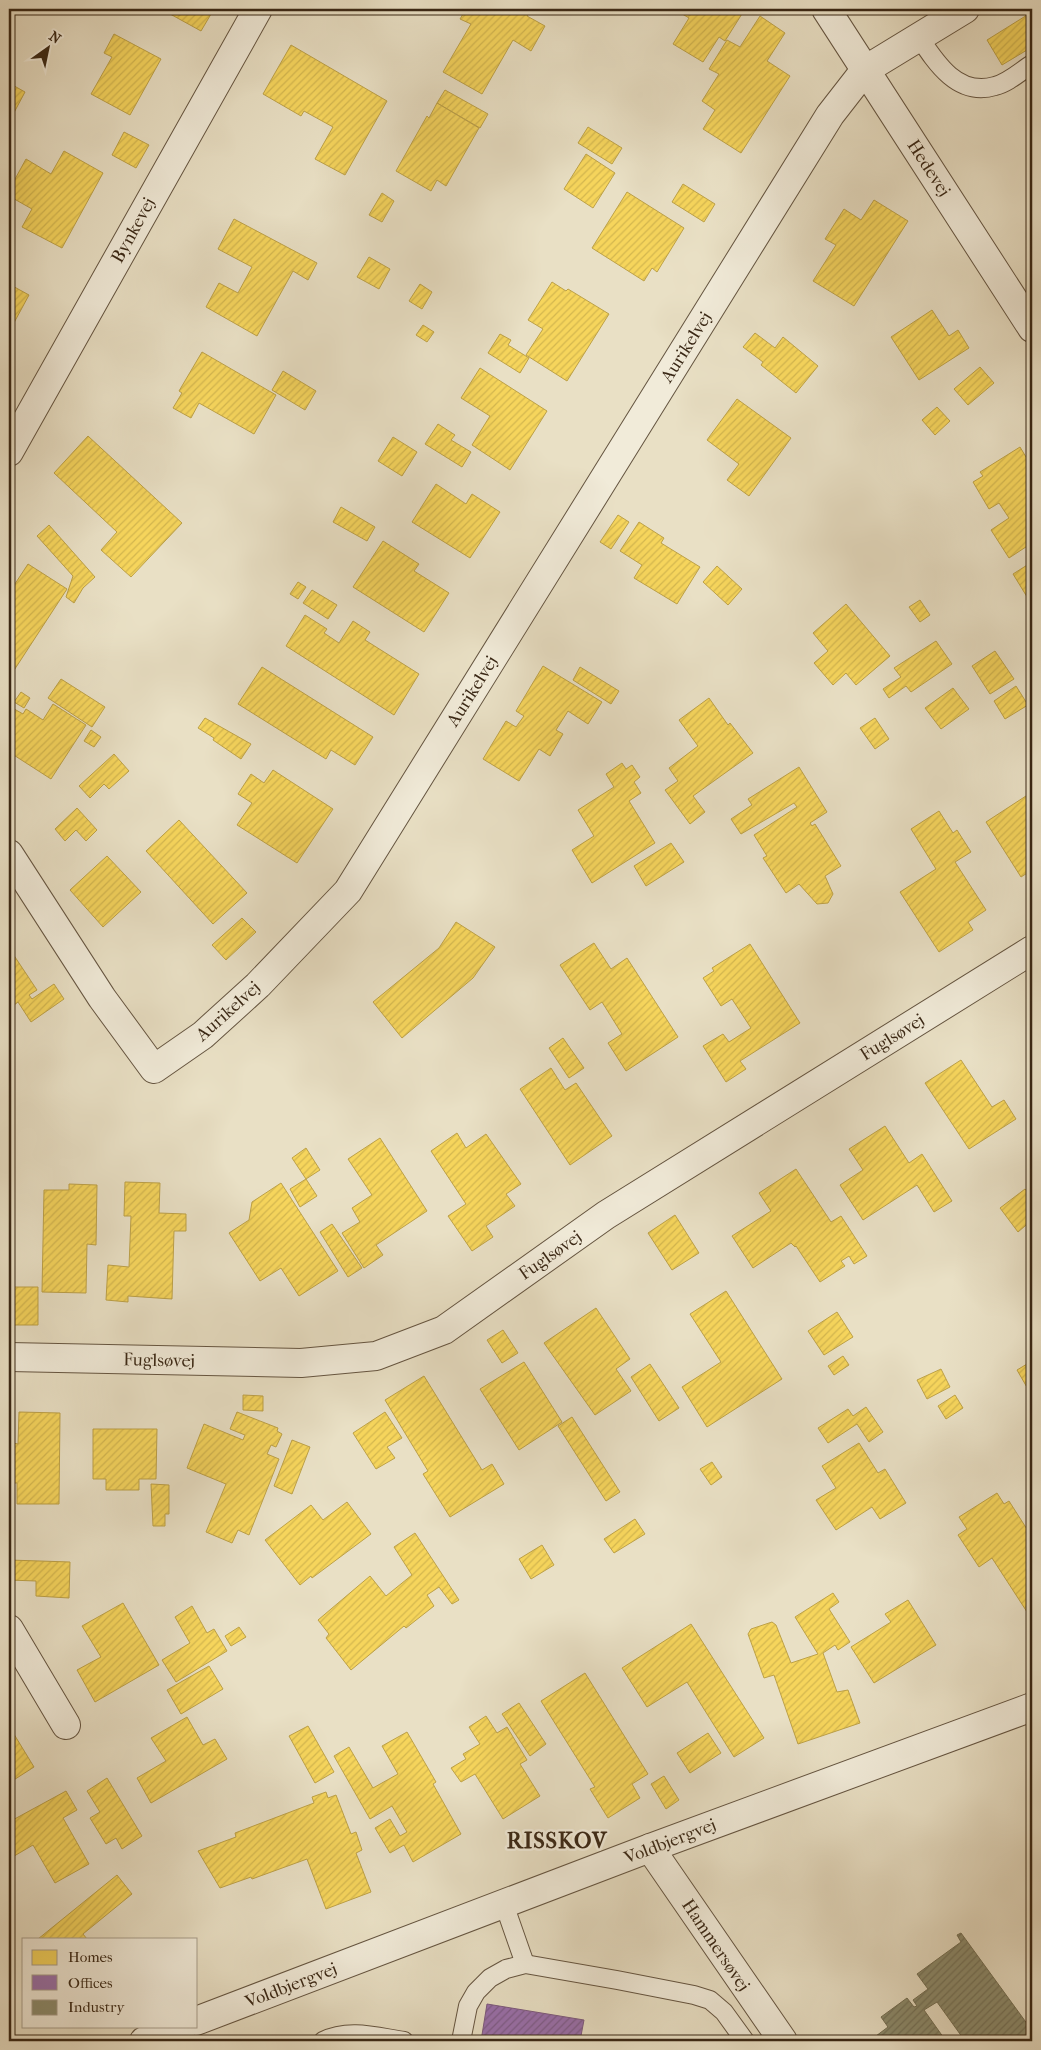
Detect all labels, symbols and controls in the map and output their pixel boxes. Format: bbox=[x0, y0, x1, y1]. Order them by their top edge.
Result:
north arrow bbox=[22, 22, 72, 72]
text: N bbox=[46, 27, 64, 48]
street label: Hedevej bbox=[902, 136, 955, 201]
street label: Bynkevej bbox=[107, 194, 160, 267]
street label: Aurikelvej bbox=[656, 308, 716, 387]
street label: Aurikelvej bbox=[442, 652, 502, 731]
street label: Aurikelvej bbox=[191, 977, 265, 1046]
street label: Fuglsøvej bbox=[856, 1009, 928, 1065]
street label: Fuglsøvej bbox=[515, 1226, 586, 1285]
street label: Fuglsøvej bbox=[123, 1349, 195, 1372]
street label: Voldbjergvej bbox=[620, 1814, 719, 1869]
district label: RISSKOV bbox=[507, 1828, 608, 1854]
street label: Hammersøvej bbox=[677, 1895, 754, 1995]
legend bbox=[22, 1938, 198, 2028]
text: Homes bbox=[68, 1948, 113, 1966]
street label: Voldbjergvej bbox=[241, 1958, 340, 2013]
text: Offices bbox=[68, 1974, 113, 1992]
text: Industry bbox=[68, 1998, 125, 2016]

